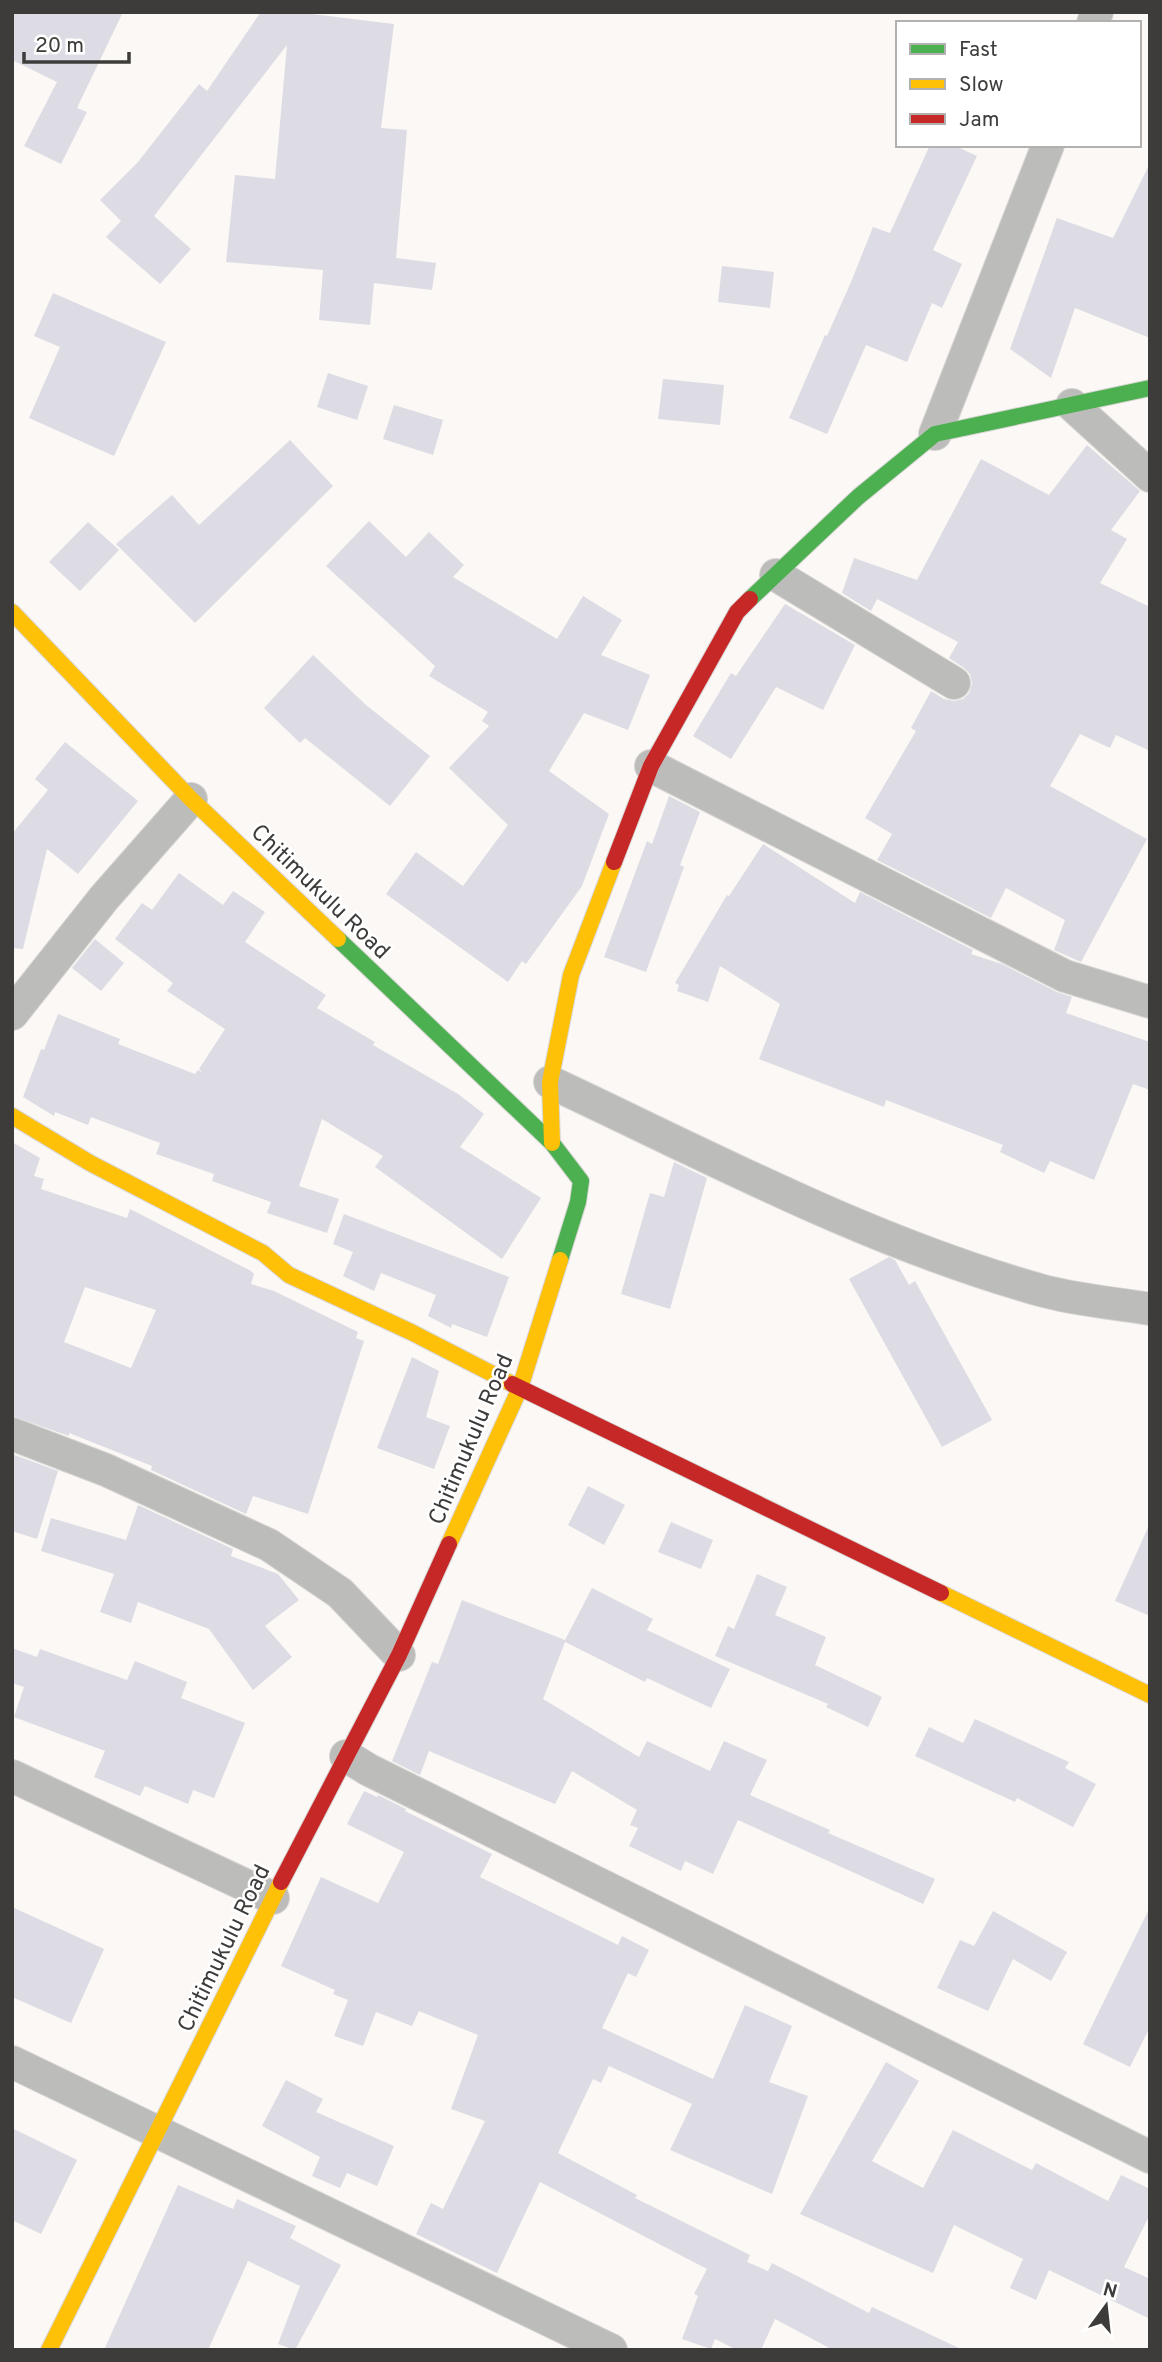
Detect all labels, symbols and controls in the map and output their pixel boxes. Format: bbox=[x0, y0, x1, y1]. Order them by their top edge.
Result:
scale bar bbox=[24, 21, 130, 65]
legend bbox=[896, 21, 1141, 147]
text: 20 m bbox=[35, 33, 84, 60]
text: Fast bbox=[959, 37, 998, 64]
text: Slow bbox=[959, 72, 1004, 99]
text: Jam bbox=[959, 107, 1000, 134]
street label: Chitimukulu Road bbox=[244, 819, 395, 967]
street label: Chitimukulu Road bbox=[423, 1350, 521, 1530]
street label: Chitimukulu Road bbox=[172, 1861, 278, 2038]
north arrow bbox=[1071, 2271, 1141, 2341]
text: N bbox=[1100, 2278, 1120, 2305]

